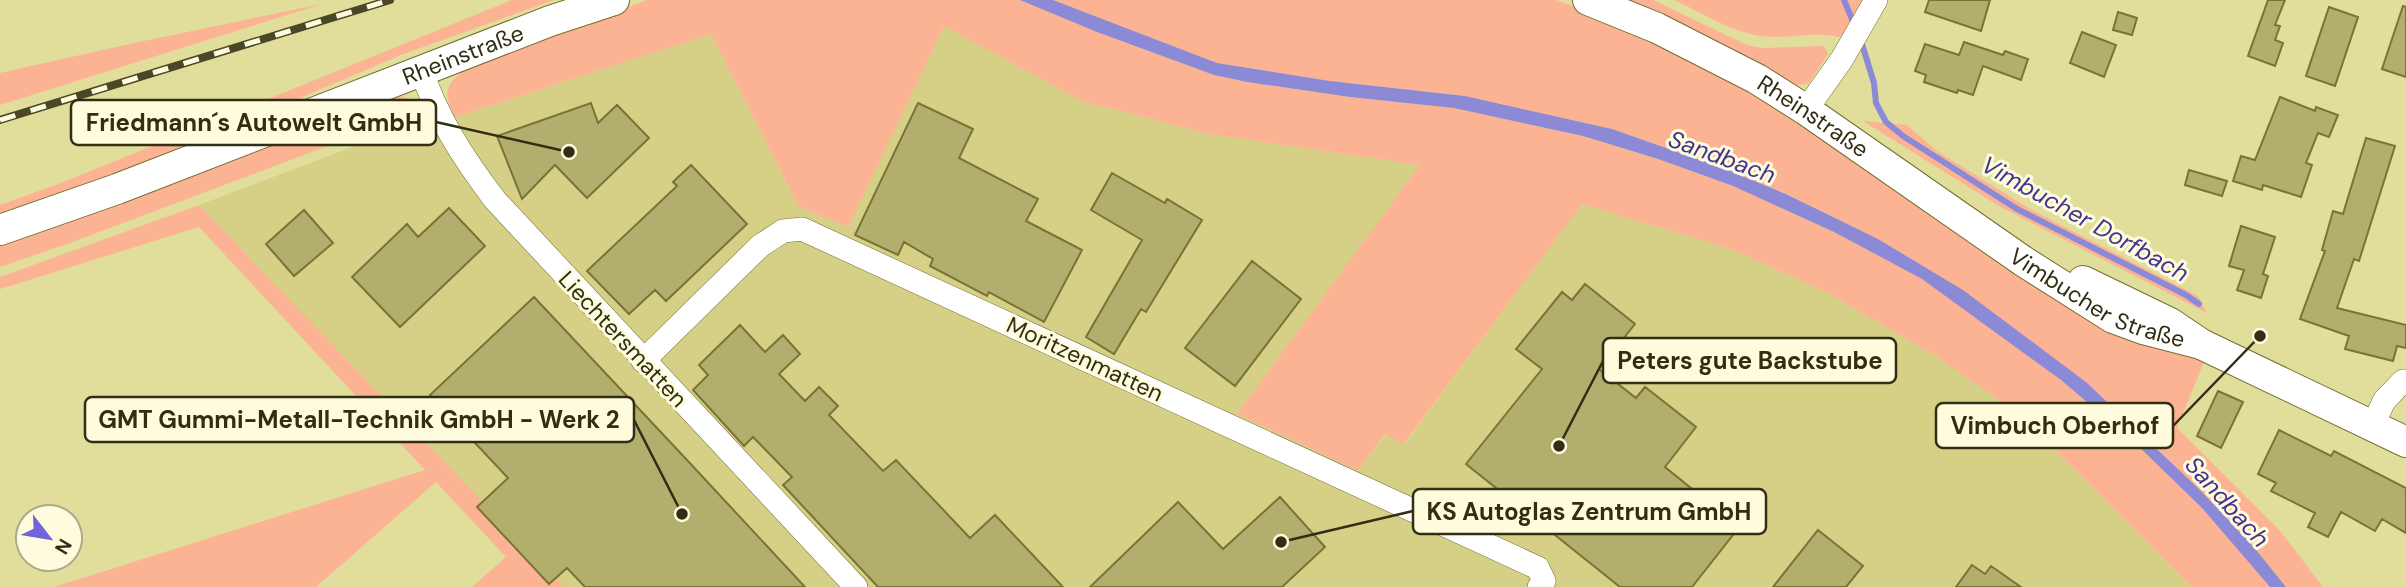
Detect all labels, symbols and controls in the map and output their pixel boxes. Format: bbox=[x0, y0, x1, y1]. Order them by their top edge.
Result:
street label: Rheinstraße bbox=[398, 18, 528, 92]
street label: Rheinstraße bbox=[1752, 68, 1875, 164]
callout: Friedmann´s Autowelt GmbH bbox=[71, 100, 436, 145]
text: Friedmann´s Autowelt GmbH bbox=[86, 107, 422, 138]
water label: Sandbach bbox=[1664, 123, 1780, 190]
water label: Vimbucher Dorfbach bbox=[1976, 149, 2194, 288]
street label: Vimbucher Straße bbox=[2003, 241, 2188, 354]
street label: Liechtersmatten bbox=[552, 265, 694, 413]
street label: Moritzenmatten bbox=[1002, 310, 1168, 408]
callout: Peters gute Backstube bbox=[1603, 338, 1896, 383]
text: Peters gute Backstube bbox=[1617, 345, 1883, 376]
callout: GMT Gummi-Metall-Technik GmbH - Werk 2 bbox=[85, 397, 634, 442]
callout: Vimbuch Oberhof bbox=[1936, 403, 2173, 448]
text: GMT Gummi-Metall-Technik GmbH - Werk 2 bbox=[98, 404, 620, 435]
text: Vimbuch Oberhof bbox=[1951, 410, 2159, 441]
water label: Sandbach bbox=[2178, 450, 2276, 554]
callout: KS Autoglas Zentrum GmbH bbox=[1413, 489, 1766, 534]
text: KS Autoglas Zentrum GmbH bbox=[1427, 496, 1751, 527]
north arrow bbox=[14, 503, 84, 573]
text: N bbox=[49, 534, 77, 559]

